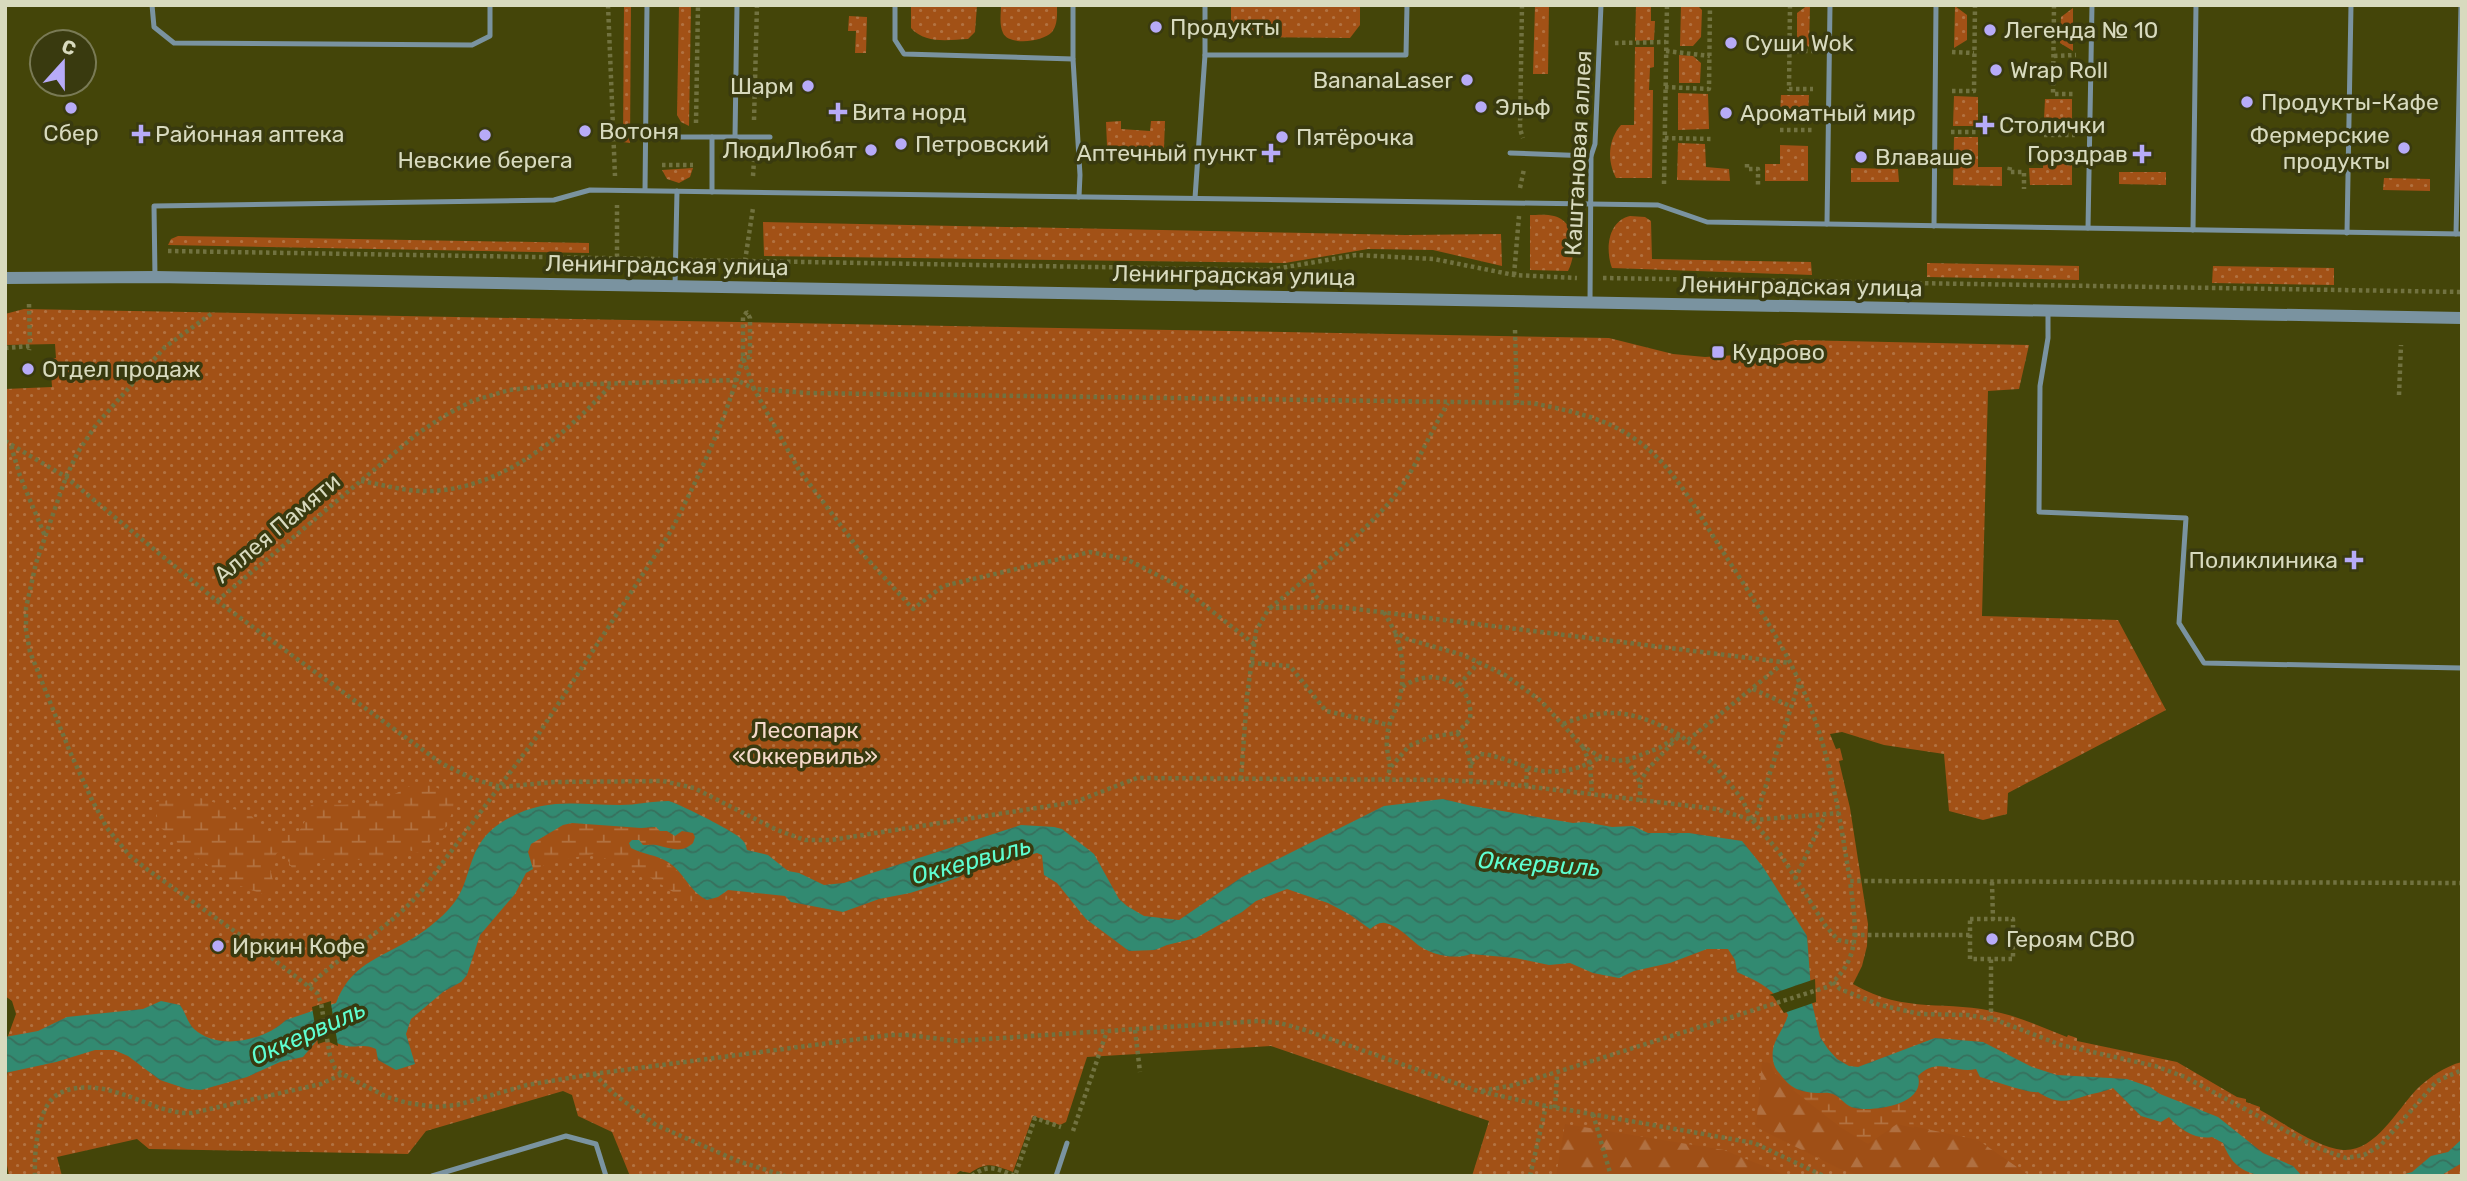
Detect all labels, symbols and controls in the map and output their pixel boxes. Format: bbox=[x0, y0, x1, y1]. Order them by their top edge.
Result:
place label: Продукты bbox=[1170, 13, 1280, 41]
place label: Легенда № 10 bbox=[2004, 16, 2158, 44]
marker: Продукты bbox=[1148, 19, 1164, 35]
marker: Легенда № 10 bbox=[1982, 22, 1998, 38]
north arrow bbox=[28, 28, 98, 98]
place label: Суши Wok bbox=[1745, 29, 1854, 57]
text: С bbox=[59, 34, 79, 61]
marker: Суши Wok bbox=[1723, 35, 1739, 51]
street label: Каштановая аллея bbox=[1559, 50, 1597, 256]
place label: Wrap Roll bbox=[2010, 56, 2108, 84]
marker: Wrap Roll bbox=[1988, 62, 2004, 78]
place label: BananaLaser bbox=[1313, 66, 1453, 94]
place label: Шарм bbox=[730, 72, 794, 100]
marker: BananaLaser bbox=[1459, 72, 1475, 88]
marker: Шарм bbox=[800, 78, 816, 94]
place label: Продукты-Кафе bbox=[2261, 88, 2439, 116]
place label: Эльф bbox=[1495, 93, 1551, 121]
marker: Продукты-Кафе bbox=[2239, 94, 2255, 110]
place label: Вита норд bbox=[852, 98, 966, 126]
marker: Эльф bbox=[1473, 99, 1489, 115]
place label: Ароматный мир bbox=[1740, 99, 1916, 127]
marker: Сбер bbox=[63, 100, 79, 116]
marker: Вита норд bbox=[830, 104, 846, 120]
marker: Ароматный мир bbox=[1718, 105, 1734, 121]
place label: Столички bbox=[1999, 111, 2105, 139]
place label: Вотоня bbox=[599, 117, 679, 145]
marker: Столички bbox=[1977, 117, 1993, 133]
place label: Сбер bbox=[43, 119, 99, 147]
place label: Районная аптека bbox=[155, 120, 345, 148]
place label: Фермерские продукты bbox=[2250, 121, 2390, 175]
marker: Вотоня bbox=[577, 123, 593, 139]
place label: Пятёрочка bbox=[1296, 123, 1414, 151]
marker: Районная аптека bbox=[133, 126, 149, 142]
marker: Невские берега bbox=[477, 127, 493, 143]
marker: Пятёрочка bbox=[1274, 129, 1290, 145]
place label: Петровский bbox=[915, 130, 1049, 158]
place label: ЛюдиЛюбят bbox=[722, 136, 857, 164]
marker: Петровский bbox=[893, 136, 909, 152]
place label: Аптечный пункт bbox=[1076, 139, 1257, 167]
place label: Горздрав bbox=[2027, 140, 2128, 168]
marker: Фермерские продукты bbox=[2396, 140, 2412, 156]
marker: ЛюдиЛюбят bbox=[863, 142, 879, 158]
place label: Влаваше bbox=[1875, 143, 1973, 171]
marker: Аптечный пункт bbox=[1263, 145, 1279, 161]
place label: Невские берега bbox=[397, 146, 573, 174]
marker: Горздрав bbox=[2134, 146, 2150, 162]
marker: Влаваше bbox=[1853, 149, 1869, 165]
street label: Ленинградская улица bbox=[545, 249, 789, 281]
street label: Ленинградская улица bbox=[1112, 259, 1356, 291]
street label: Ленинградская улица bbox=[1679, 270, 1923, 302]
place label: Кудрово bbox=[1732, 338, 1825, 366]
marker: Кудрово bbox=[1710, 344, 1726, 360]
place label: Отдел продаж bbox=[42, 355, 200, 383]
marker: Отдел продаж bbox=[20, 361, 36, 377]
street label: Аллея Памяти bbox=[208, 467, 346, 589]
place label: Поликлиника bbox=[2189, 546, 2338, 574]
marker: Поликлиника bbox=[2344, 550, 2364, 570]
park label: Лесопарк «Оккервиль» bbox=[732, 716, 878, 770]
water label: Оккервиль bbox=[908, 832, 1034, 890]
water label: Оккервиль bbox=[1477, 846, 1601, 882]
place label: Героям СВО bbox=[2006, 925, 2135, 953]
marker: Героям СВО bbox=[1984, 931, 2000, 947]
place label: Иркин Кофе bbox=[232, 932, 365, 960]
marker: Иркин Кофе bbox=[210, 938, 226, 954]
water label: Оккервиль bbox=[246, 995, 370, 1071]

